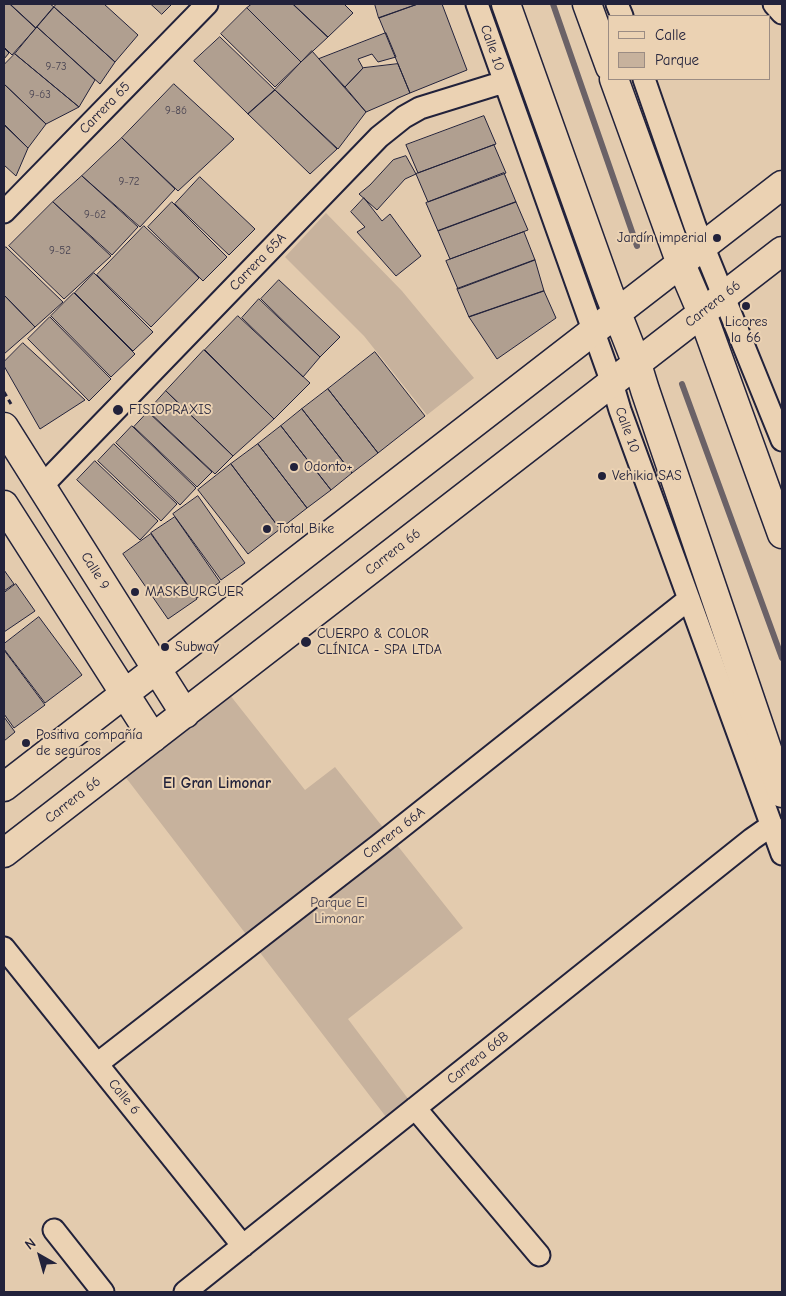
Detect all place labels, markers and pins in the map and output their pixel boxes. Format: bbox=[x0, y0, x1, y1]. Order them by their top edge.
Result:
place label: Jardín imperial bbox=[617, 230, 707, 246]
marker: Jardín imperial bbox=[711, 232, 723, 244]
marker: Licores la 66 bbox=[740, 300, 752, 312]
place label: Licores la 66 bbox=[725, 314, 767, 347]
place label: FISIOPRAXIS bbox=[129, 402, 212, 418]
marker: FISIOPRAXIS bbox=[111, 403, 125, 417]
place label: Odonto+ bbox=[304, 459, 353, 475]
marker: Odonto+ bbox=[288, 461, 300, 473]
place label: Vehikia SAS bbox=[612, 468, 682, 484]
marker: Vehikia SAS bbox=[596, 470, 608, 482]
place label: Total Bike bbox=[277, 521, 334, 537]
marker: Total Bike bbox=[261, 523, 273, 535]
place label: MASKBURGUER bbox=[145, 584, 244, 600]
marker: MASKBURGUER bbox=[129, 586, 141, 598]
place label: CUERPO & COLOR CLÍNICA - SPA LTDA bbox=[317, 626, 442, 658]
marker: CUERPO & COLOR CLÍNICA - SPA LTDA bbox=[299, 635, 313, 649]
place label: Subway bbox=[175, 639, 219, 655]
marker: Subway bbox=[159, 641, 171, 653]
place label: Positiva compañía de seguros bbox=[36, 727, 143, 760]
marker: Positiva compañía de seguros bbox=[20, 737, 32, 749]

